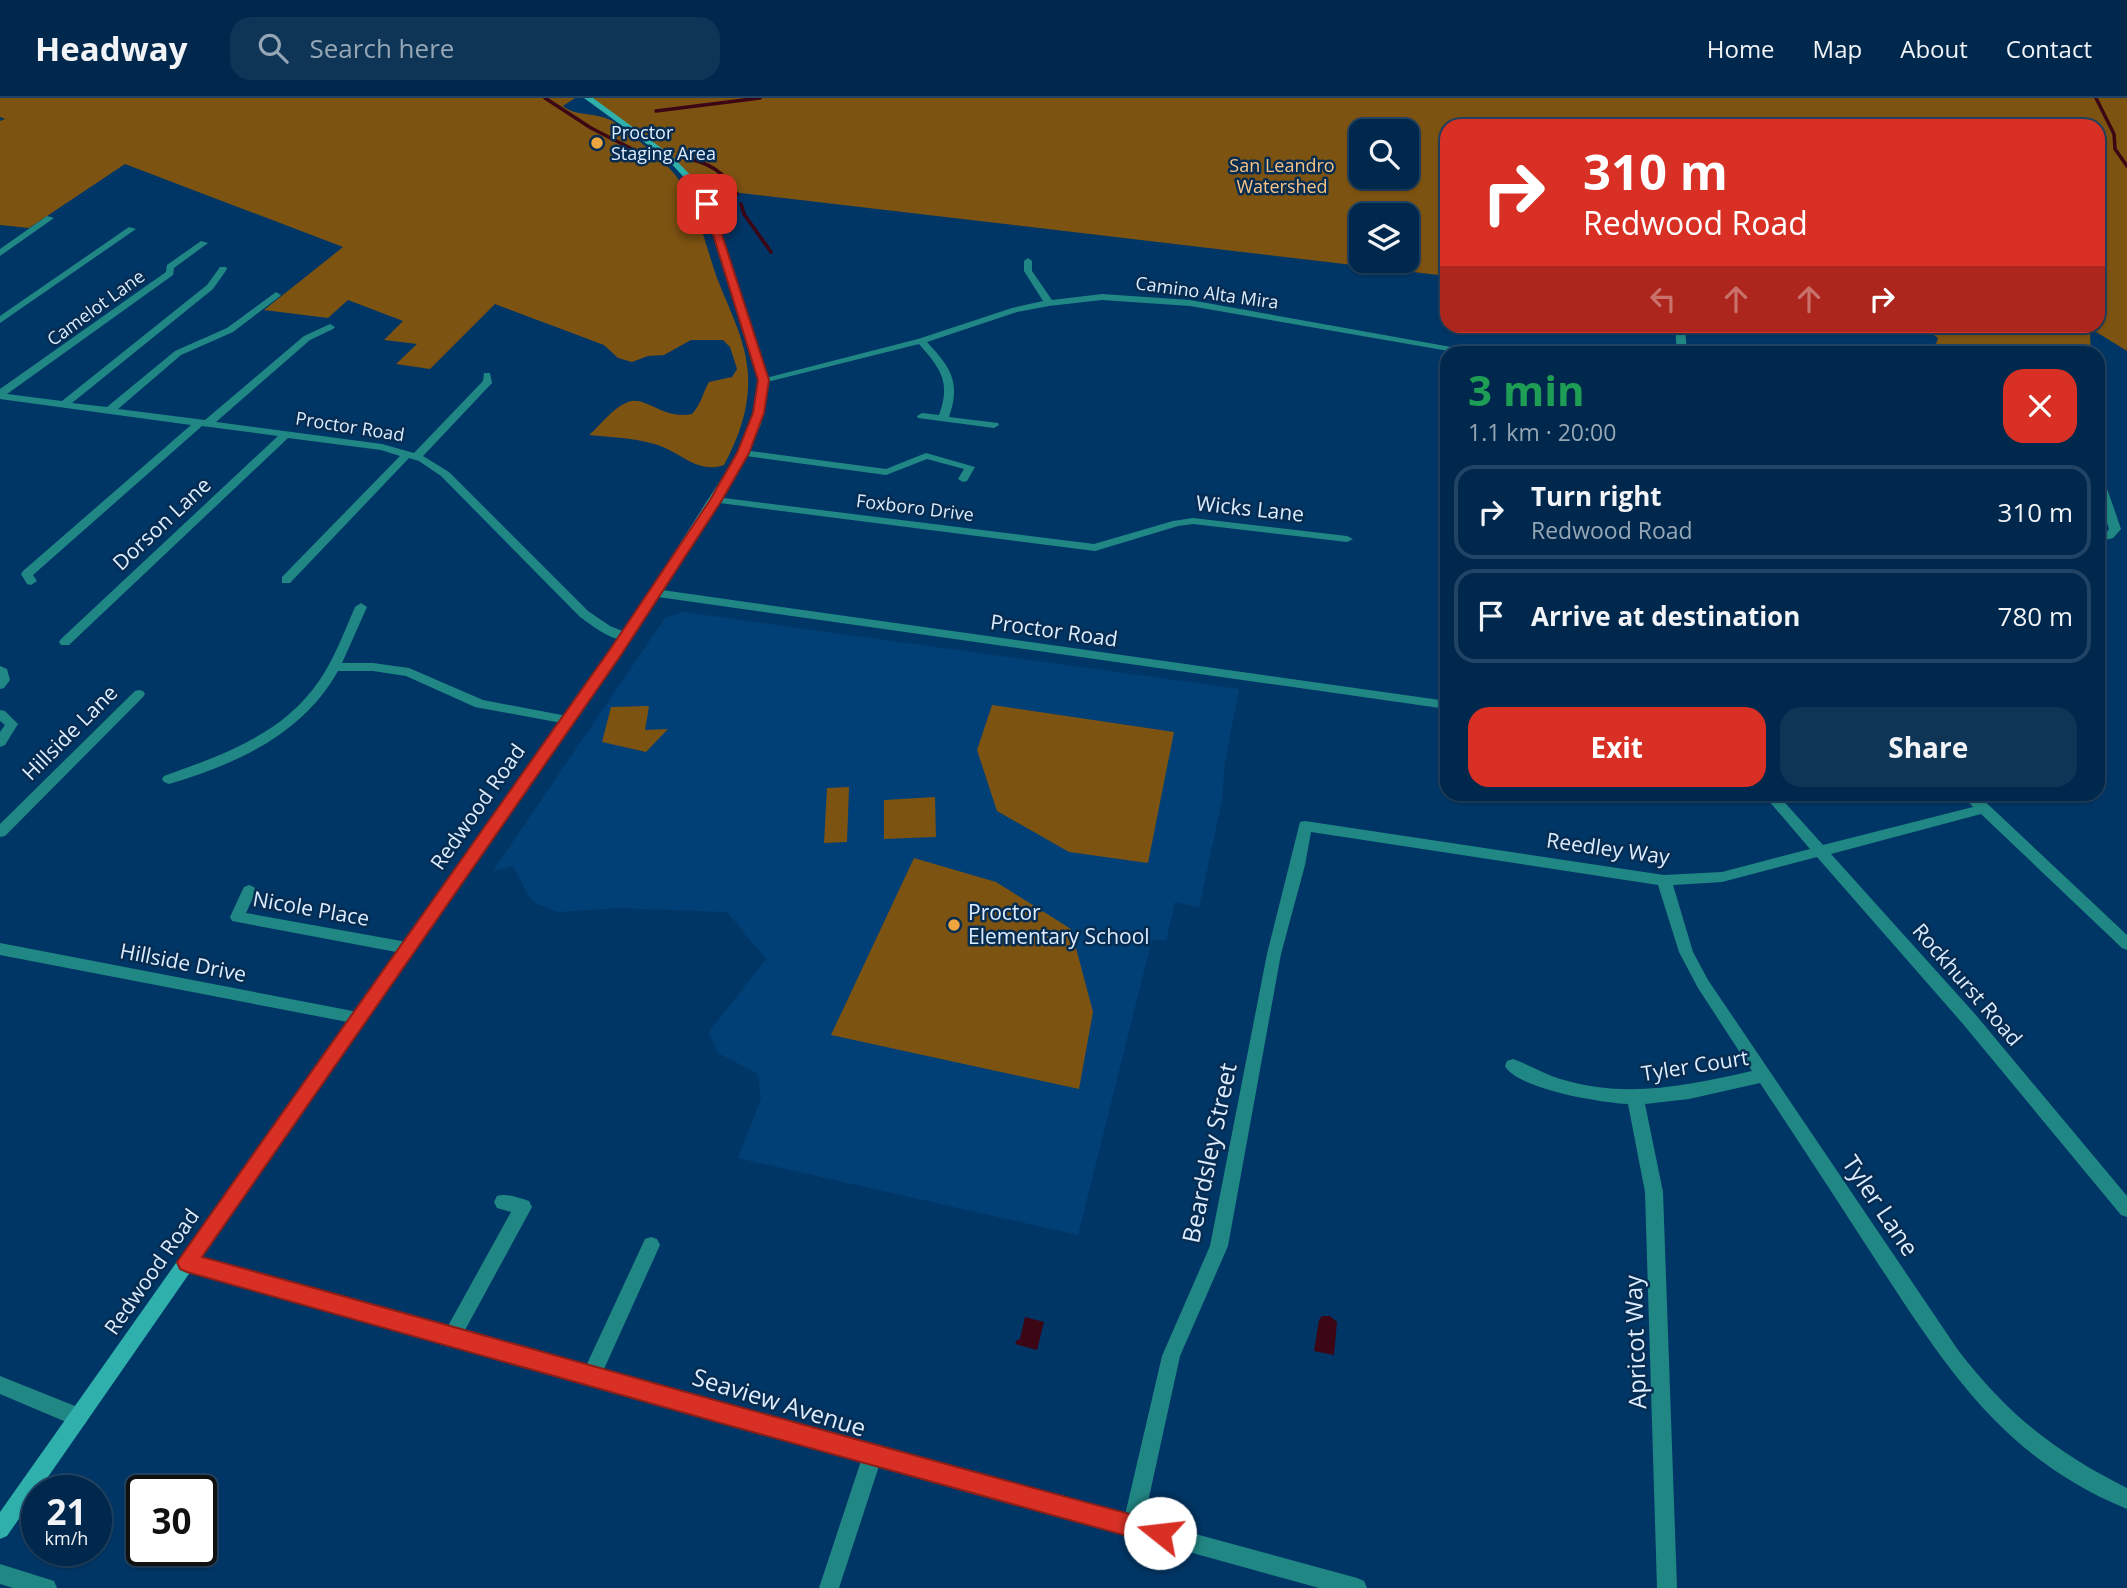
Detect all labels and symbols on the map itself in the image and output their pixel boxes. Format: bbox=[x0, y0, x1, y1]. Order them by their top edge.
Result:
place label: Proctor Staging Area bbox=[611, 120, 716, 165]
marker: Proctor Staging Area bbox=[589, 135, 605, 151]
park label: San Leandro Watershed bbox=[1229, 153, 1335, 198]
pin bbox=[677, 174, 737, 234]
street label: Camelot Lane bbox=[42, 264, 149, 351]
street label: Camino Alta Mira bbox=[1134, 270, 1280, 314]
street label: Proctor Road bbox=[294, 406, 406, 446]
street label: Dorson Lane bbox=[106, 470, 216, 576]
street label: Foxboro Drive bbox=[855, 488, 975, 526]
street label: Wicks Lane bbox=[1195, 488, 1306, 528]
street label: Proctor Road bbox=[989, 607, 1120, 653]
street label: Hillside Lane bbox=[16, 679, 123, 786]
street label: Redwood Road bbox=[423, 738, 531, 875]
street label: Reedley Way bbox=[1545, 826, 1672, 871]
street label: Nicole Place bbox=[251, 884, 372, 932]
place label: Proctor Elementary School bbox=[968, 898, 1150, 950]
marker: Proctor Elementary School bbox=[946, 917, 962, 933]
street label: Rockhurst Road bbox=[1907, 917, 2029, 1052]
street label: Hillside Drive bbox=[118, 936, 249, 988]
street label: Tyler Court bbox=[1639, 1043, 1750, 1087]
street label: Beardsley Street bbox=[1173, 1060, 1244, 1246]
street label: Tyler Lane bbox=[1835, 1148, 1927, 1262]
street label: Redwood Road bbox=[97, 1203, 205, 1340]
street label: Apricot Way bbox=[1616, 1274, 1653, 1410]
street label: Seaview Avenue bbox=[689, 1359, 870, 1444]
speed limit sign: 30 bbox=[126, 1475, 217, 1566]
position arrow bbox=[1123, 1496, 1197, 1570]

